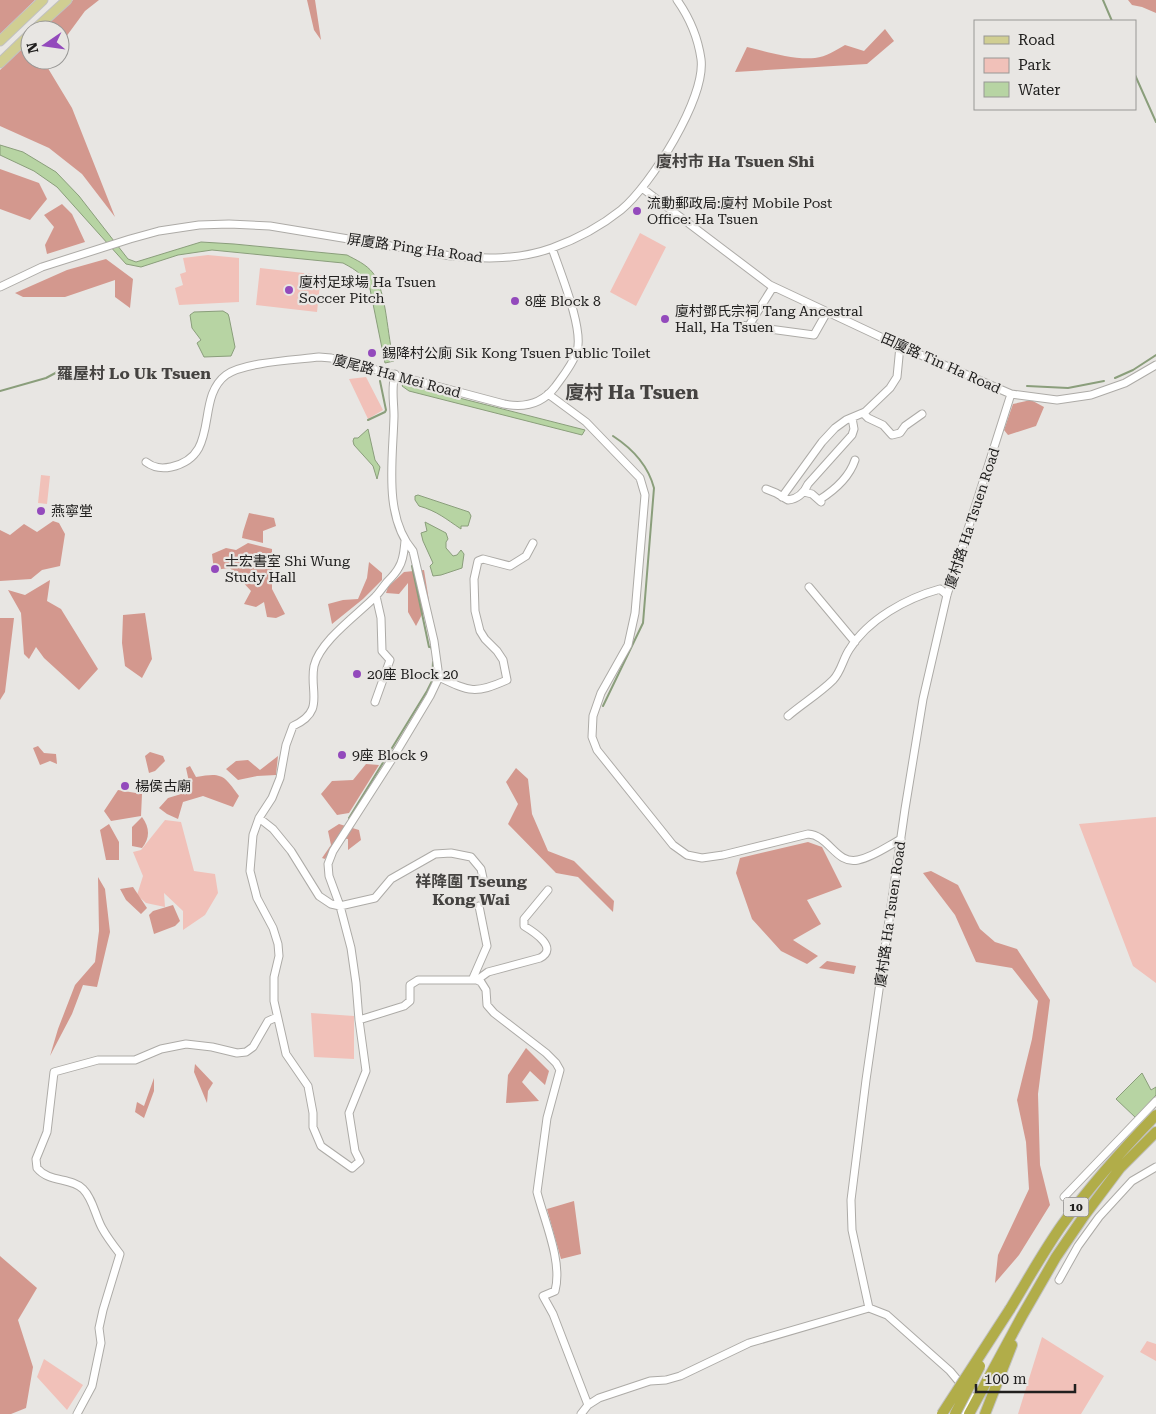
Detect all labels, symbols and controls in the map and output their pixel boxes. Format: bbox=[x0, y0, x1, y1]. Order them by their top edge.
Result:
north arrow bbox=[20, 20, 70, 70]
legend bbox=[974, 20, 1136, 110]
text: Road bbox=[1018, 31, 1055, 49]
text: N bbox=[23, 41, 41, 55]
text: Park bbox=[1018, 56, 1052, 74]
text: Water bbox=[1018, 81, 1060, 99]
district label: 廈村市 Ha Tsuen Shi bbox=[656, 152, 815, 171]
place label: 流動郵政局:廈村 Mobile Post Office: Ha Tsuen bbox=[647, 195, 832, 227]
marker: 流動郵政局:廈村 Mobile Post Office: Ha Tsuen bbox=[631, 205, 643, 217]
street label: 屏廈路 Ping Ha Road bbox=[346, 231, 484, 265]
place label: 廈村足球場 Ha Tsuen Soccer Pitch bbox=[299, 274, 436, 306]
marker: 廈村足球場 Ha Tsuen Soccer Pitch bbox=[283, 284, 295, 296]
place label: 8座 Block 8 bbox=[525, 293, 601, 309]
marker: 8座 Block 8 bbox=[509, 295, 521, 307]
place label: 廈村鄧氏宗祠 Tang Ancestral Hall, Ha Tsuen bbox=[675, 303, 864, 335]
marker: 廈村鄧氏宗祠 Tang Ancestral Hall, Ha Tsuen bbox=[659, 313, 671, 325]
street label: 田廈路 Tin Ha Road bbox=[879, 329, 1003, 397]
place label: 錫降村公廁 Sik Kong Tsuen Public Toilet bbox=[382, 345, 650, 361]
marker: 錫降村公廁 Sik Kong Tsuen Public Toilet bbox=[366, 347, 378, 359]
street label: 廈尾路 Ha Mei Road bbox=[331, 351, 463, 401]
district label: 羅屋村 Lo Uk Tsuen bbox=[57, 364, 211, 383]
district label: 廈村 Ha Tsuen bbox=[565, 381, 699, 404]
street label: 廈村路 Ha Tsuen Road bbox=[942, 446, 1002, 590]
place label: 燕寧堂 bbox=[51, 503, 93, 519]
marker: 燕寧堂 bbox=[35, 505, 47, 517]
place label: 士宏書室 Shi Wung Study Hall bbox=[225, 553, 350, 585]
marker: 士宏書室 Shi Wung Study Hall bbox=[209, 563, 221, 575]
place label: 20座 Block 20 bbox=[367, 666, 459, 682]
marker: 20座 Block 20 bbox=[351, 668, 363, 680]
place label: 9座 Block 9 bbox=[352, 747, 428, 763]
marker: 9座 Block 9 bbox=[336, 749, 348, 761]
place label: 楊侯古廟 bbox=[135, 778, 191, 794]
marker: 楊侯古廟 bbox=[119, 780, 131, 792]
street label: 廈村路 Ha Tsuen Road bbox=[872, 840, 908, 988]
district label: 祥降圍 Tseung Kong Wai bbox=[415, 872, 527, 909]
road number: 10 bbox=[1064, 1198, 1088, 1216]
scale bar bbox=[976, 1362, 1075, 1394]
text: 100 m bbox=[984, 1370, 1027, 1388]

